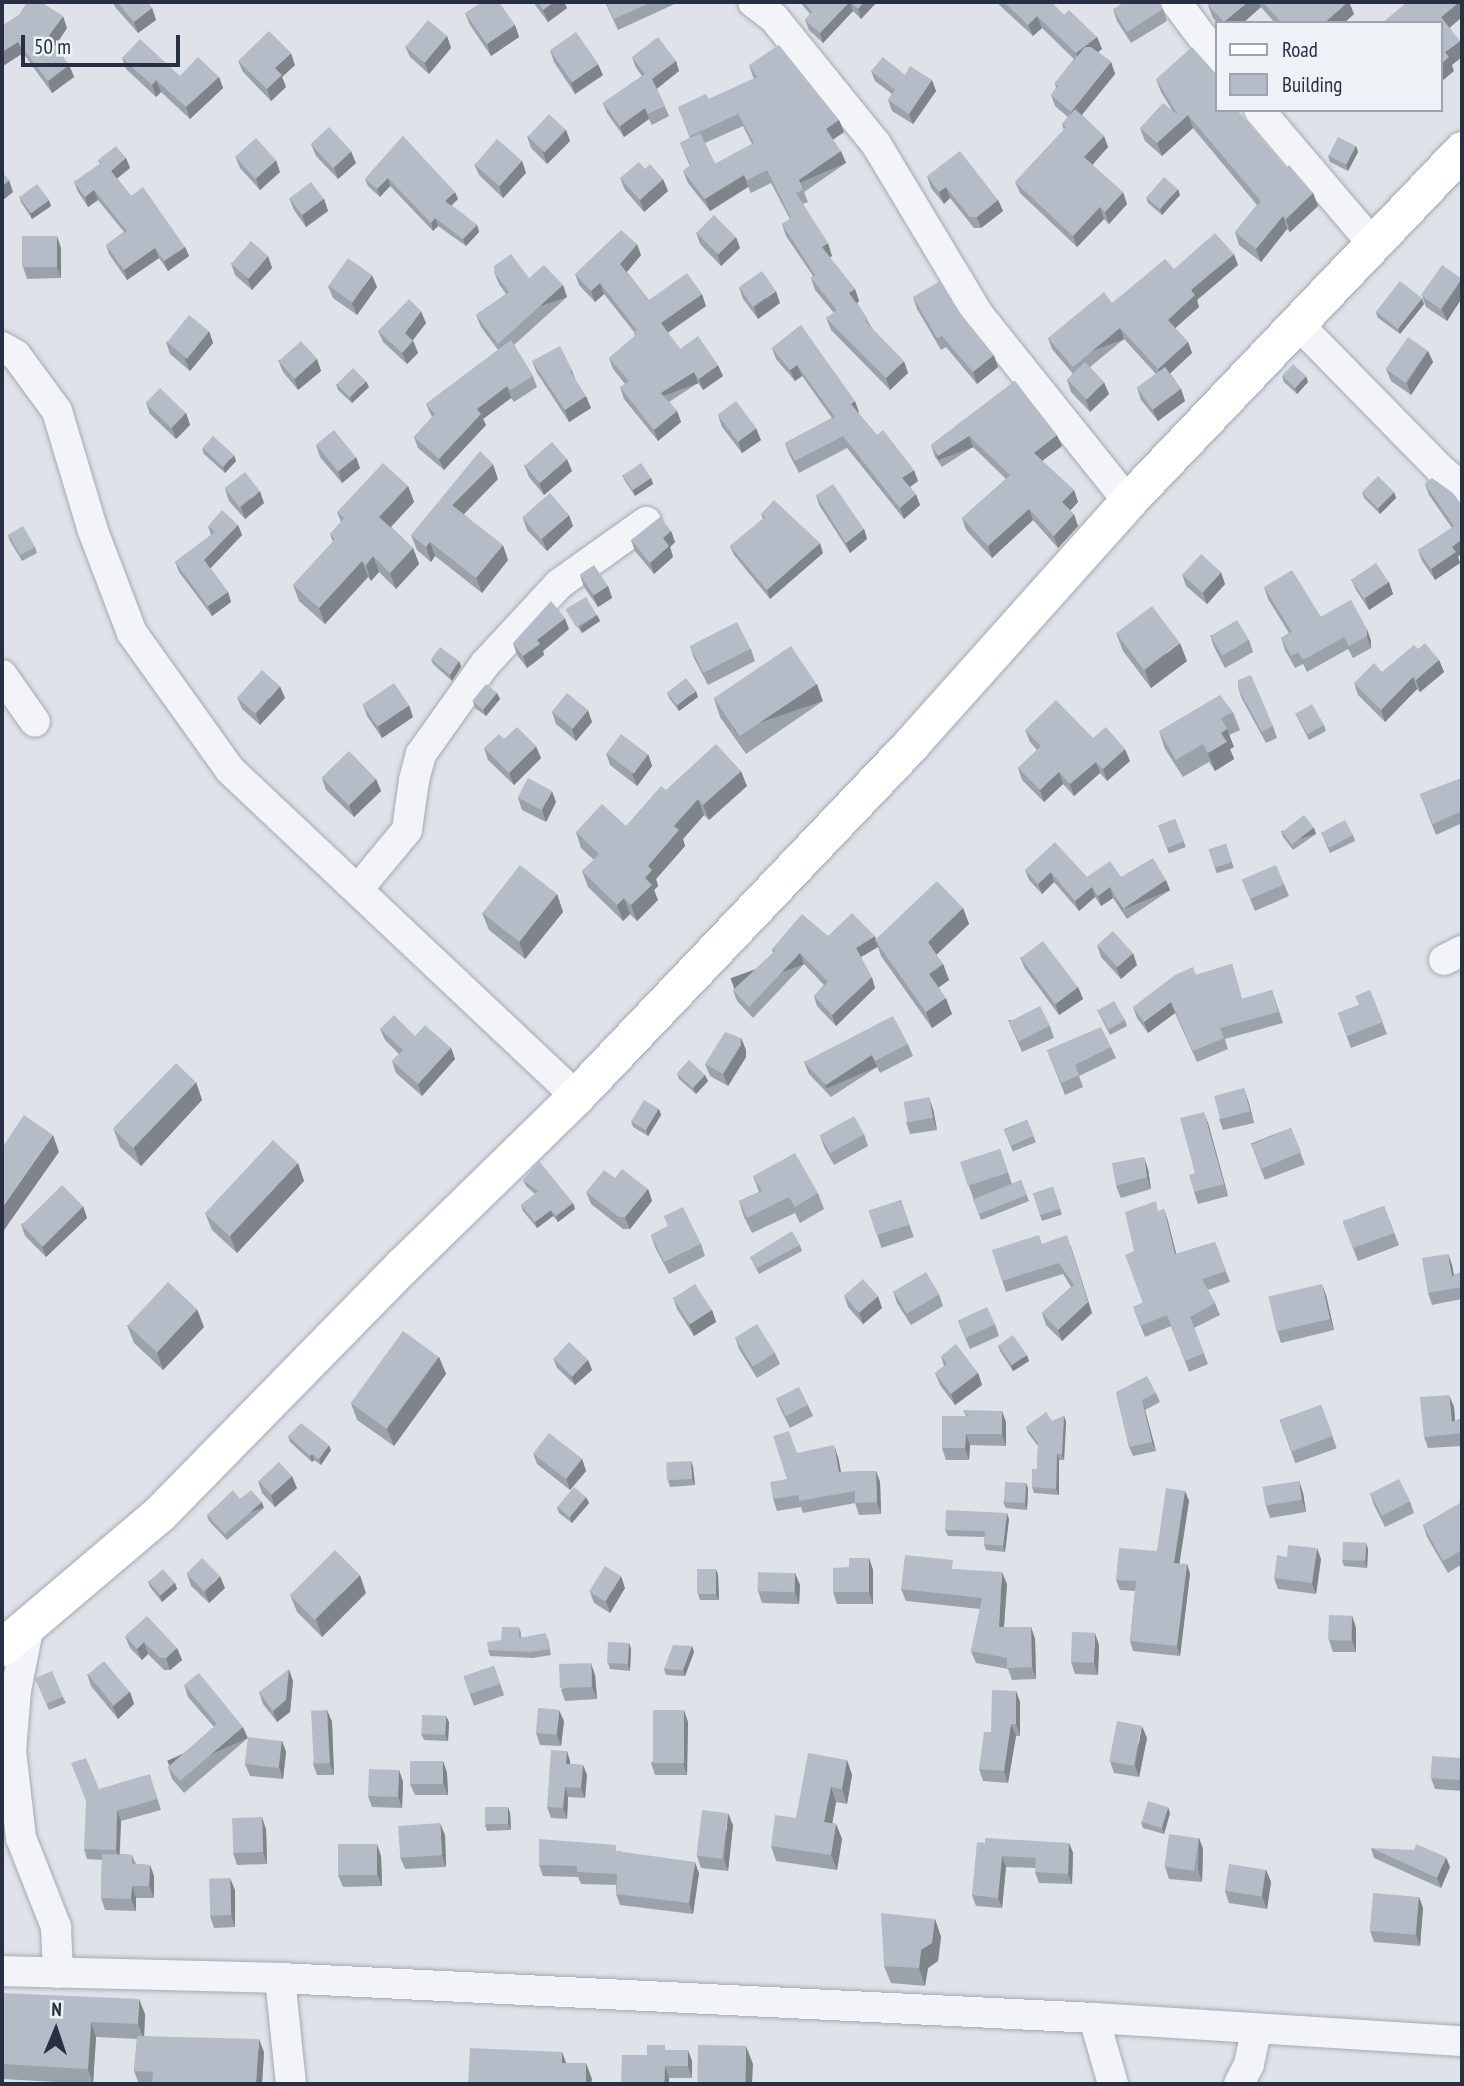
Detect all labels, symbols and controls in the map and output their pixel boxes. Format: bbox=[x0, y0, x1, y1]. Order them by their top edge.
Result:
scale bar bbox=[24, 21, 184, 65]
legend bbox=[1216, 21, 1443, 112]
text: 50 m bbox=[34, 33, 71, 60]
text: Road bbox=[1282, 36, 1318, 63]
text: Building bbox=[1282, 71, 1342, 98]
north arrow bbox=[21, 1995, 91, 2065]
text: N bbox=[51, 1997, 62, 2021]

